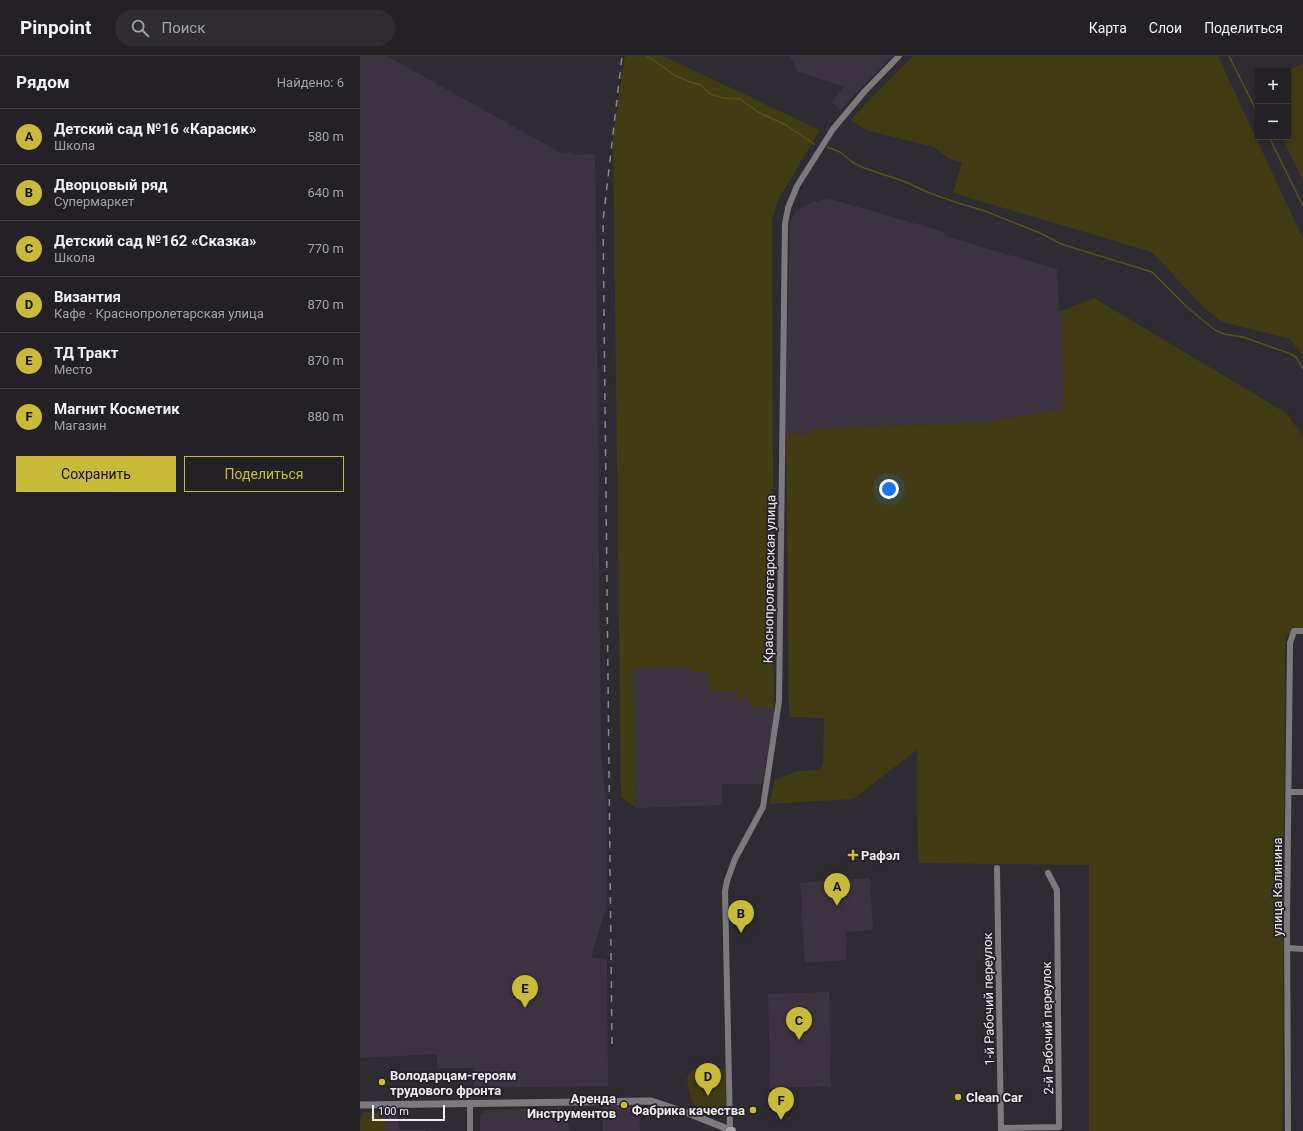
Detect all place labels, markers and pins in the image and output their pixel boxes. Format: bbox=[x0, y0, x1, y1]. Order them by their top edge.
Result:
place label: Рафэл bbox=[861, 848, 900, 863]
marker: Рафэл bbox=[848, 850, 858, 860]
pin: A bbox=[824, 873, 850, 906]
pin: B bbox=[728, 900, 754, 933]
pin: E bbox=[512, 975, 538, 1008]
pin: C bbox=[786, 1007, 812, 1040]
pin: D bbox=[695, 1063, 721, 1096]
place label: Володарцам-героям трудового фронта bbox=[390, 1068, 516, 1098]
marker: Володарцам-героям трудового фронта bbox=[377, 1077, 387, 1087]
pin: F bbox=[768, 1087, 794, 1120]
place label: Clean Car bbox=[966, 1090, 1023, 1105]
place label: Аренда Инструментов bbox=[527, 1091, 616, 1121]
marker: Clean Car bbox=[953, 1092, 963, 1102]
marker: Аренда Инструментов bbox=[619, 1100, 629, 1110]
place label: Фабрика качества bbox=[632, 1103, 745, 1118]
marker: Фабрика качества bbox=[748, 1105, 758, 1115]

